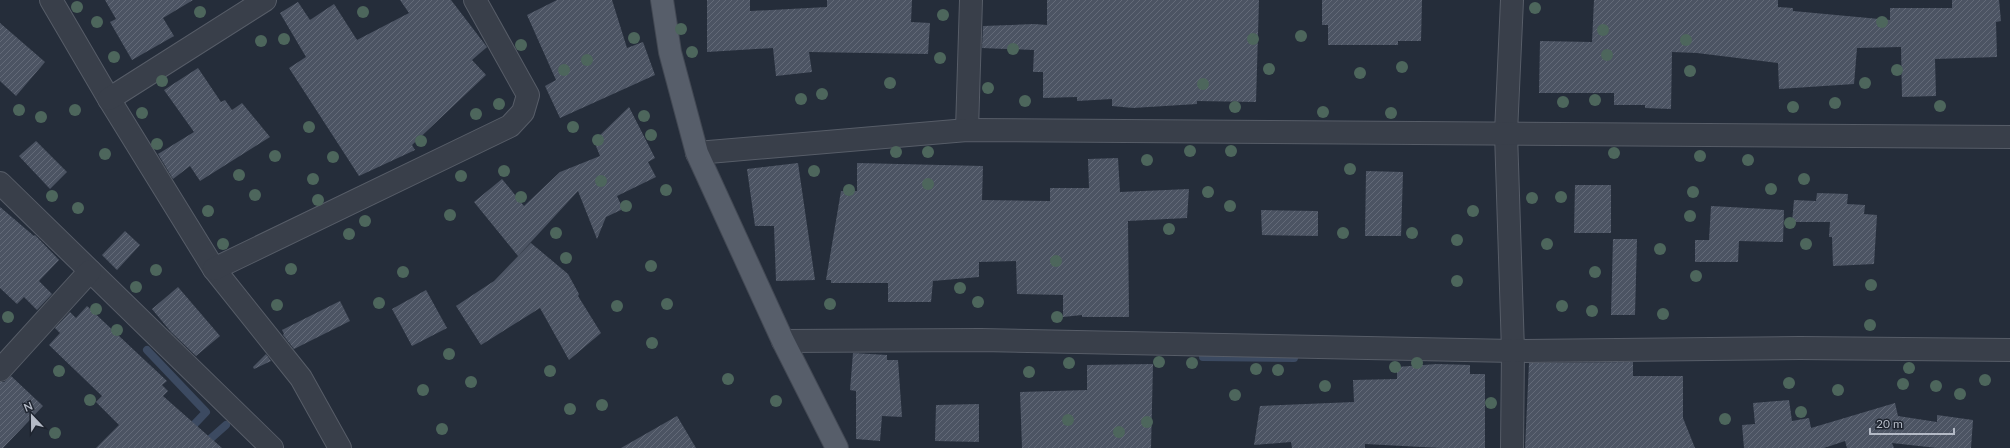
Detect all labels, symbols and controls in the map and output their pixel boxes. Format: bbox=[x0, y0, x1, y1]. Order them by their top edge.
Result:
north arrow bbox=[12, 396, 52, 436]
text: N bbox=[22, 399, 34, 414]
scale bar bbox=[1870, 410, 1954, 436]
text: 20 m bbox=[1876, 416, 1903, 431]

